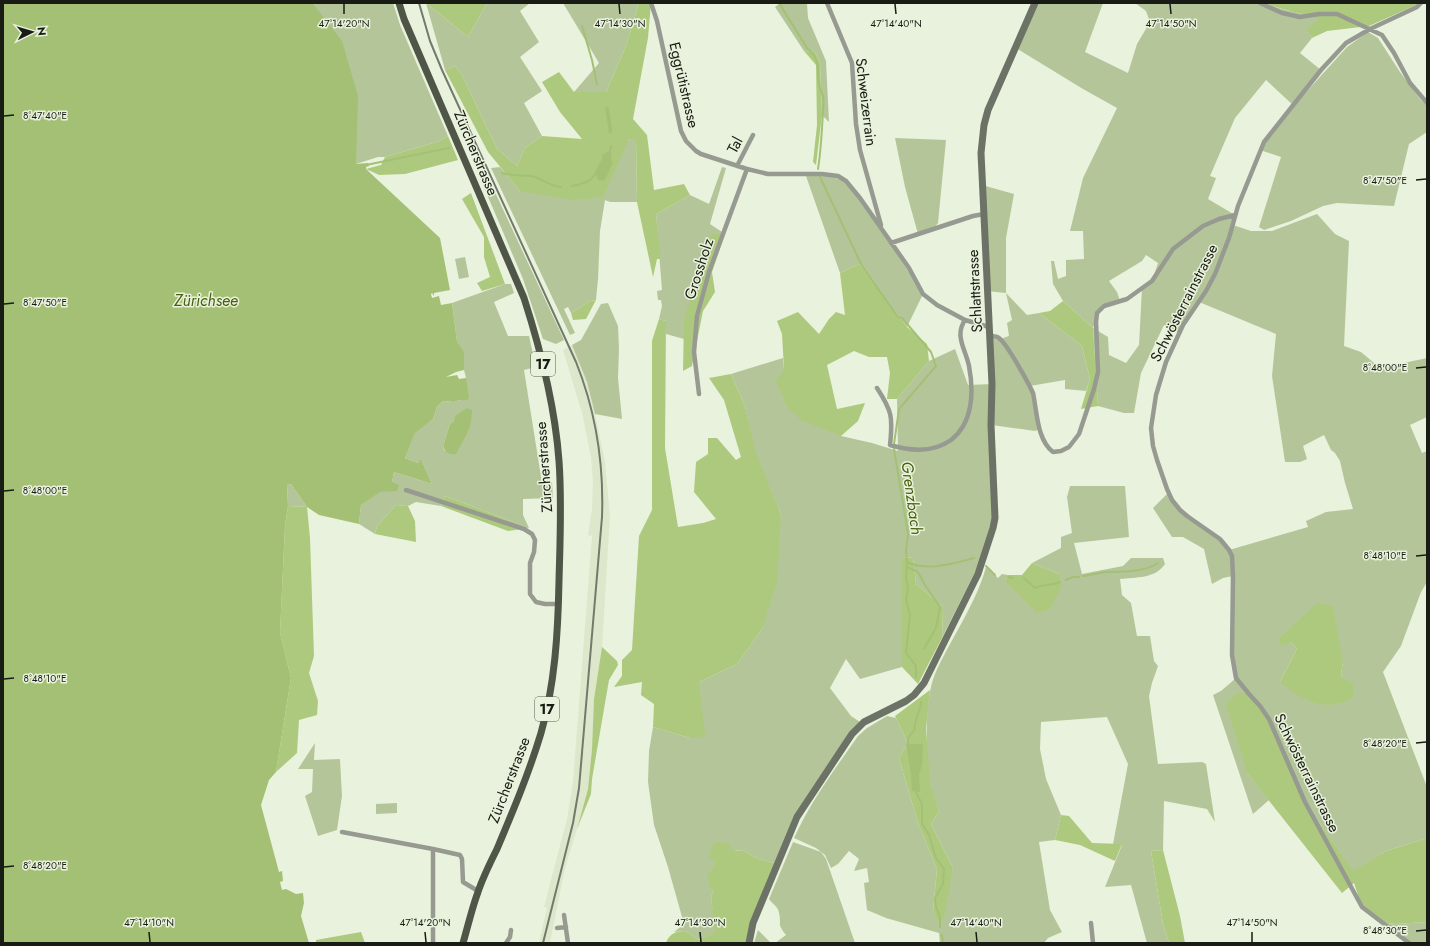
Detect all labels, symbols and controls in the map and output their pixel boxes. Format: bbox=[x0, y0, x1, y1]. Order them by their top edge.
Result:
north arrow bbox=[12, 12, 52, 52]
text: 47°14'20"N bbox=[318, 16, 370, 31]
text: 47°14'30"N bbox=[595, 16, 645, 31]
text: 47°14'40"N bbox=[870, 16, 922, 31]
text: 47°14'50"N bbox=[1145, 16, 1197, 31]
text: N bbox=[34, 26, 50, 36]
street label: Eggrütistrasse bbox=[663, 40, 705, 130]
street label: Schweizerrain bbox=[850, 57, 882, 147]
street label: Zürcherstrasse bbox=[448, 107, 504, 199]
text: 8°47'40"E bbox=[23, 108, 67, 123]
street label: Tal bbox=[721, 133, 749, 157]
text: 8°47'50"E bbox=[1363, 173, 1407, 188]
street label: Grossholz bbox=[679, 235, 719, 302]
street label: Schwösterrainstrasse bbox=[1145, 240, 1223, 366]
street label: Schlattstrasse bbox=[962, 249, 988, 333]
water label: Zürichsee bbox=[173, 289, 238, 312]
text: 8°47'50"E bbox=[23, 295, 67, 310]
road number: 17 bbox=[531, 352, 555, 376]
text: 8°48'00"E bbox=[1363, 360, 1407, 375]
street label: Zürcherstrasse bbox=[530, 421, 558, 513]
water label: Grenzbach bbox=[895, 460, 929, 536]
text: 8°48'00"E bbox=[23, 483, 67, 498]
text: 8°48'10"E bbox=[1363, 548, 1407, 563]
text: 8°48'10"E bbox=[23, 671, 67, 686]
road number: 17 bbox=[535, 697, 559, 721]
street label: Schwösterrainstrasse bbox=[1269, 710, 1345, 836]
street label: Zürcherstrasse bbox=[482, 733, 536, 826]
text: 8°48'20"E bbox=[1363, 736, 1407, 751]
text: 8°48'20"E bbox=[23, 858, 67, 873]
text: 47°14'10"N bbox=[124, 915, 174, 930]
text: 47°14'20"N bbox=[399, 915, 451, 930]
text: 47°14'30"N bbox=[675, 915, 725, 930]
text: 47°14'40"N bbox=[950, 915, 1002, 930]
text: 47°14'50"N bbox=[1226, 915, 1278, 930]
text: 8°48'30"E bbox=[1363, 923, 1407, 938]

